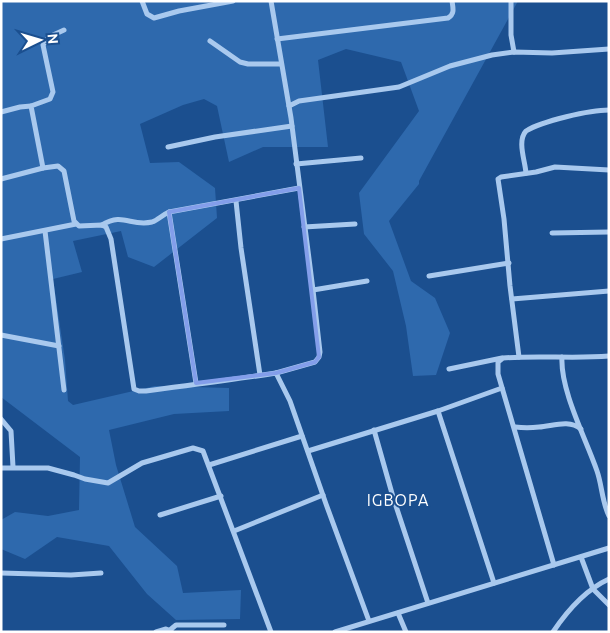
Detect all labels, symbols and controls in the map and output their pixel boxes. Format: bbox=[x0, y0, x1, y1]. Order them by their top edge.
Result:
north arrow bbox=[15, 15, 65, 65]
text: N bbox=[45, 33, 61, 45]
district label: IGBOPA bbox=[367, 491, 429, 509]

